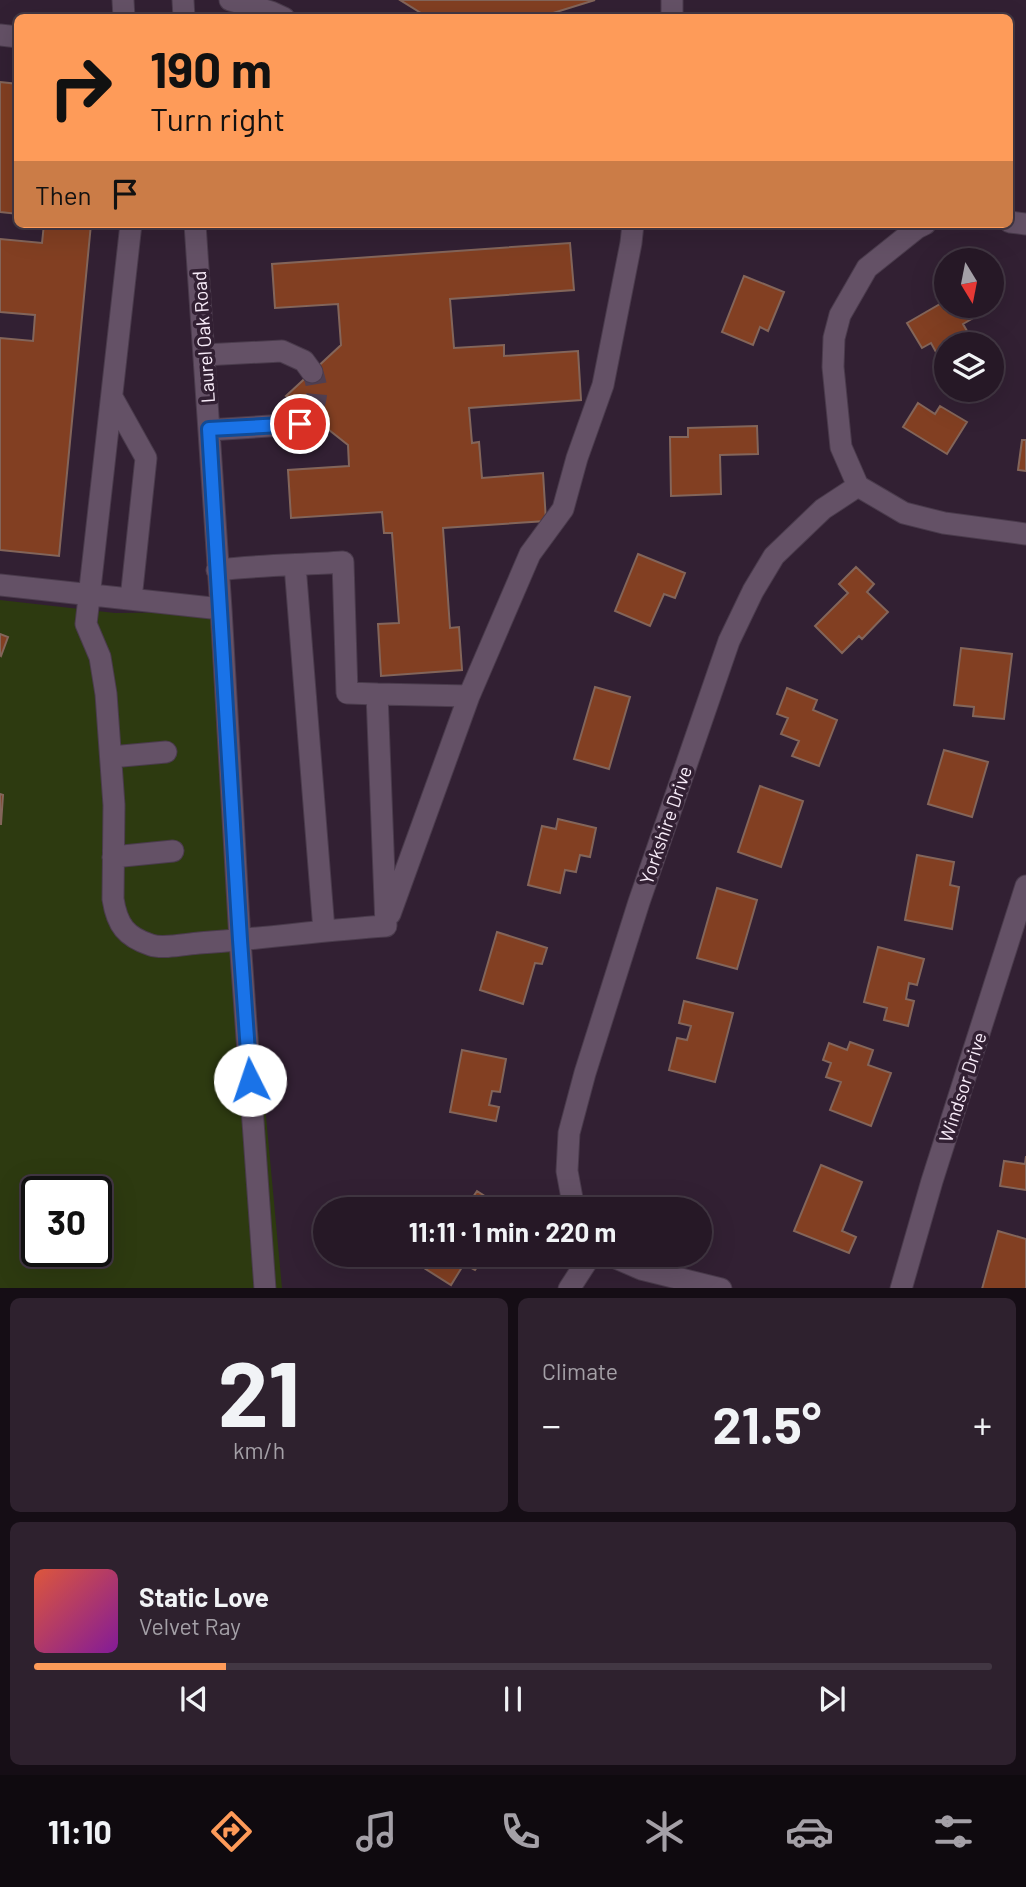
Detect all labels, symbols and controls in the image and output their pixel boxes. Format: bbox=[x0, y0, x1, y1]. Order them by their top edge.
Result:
text: 190 m bbox=[150, 39, 272, 98]
icon: right bbox=[35, 42, 126, 133]
text: Turn right bbox=[150, 99, 285, 137]
icon: arrive bbox=[106, 175, 144, 213]
text: Then bbox=[35, 179, 92, 210]
north arrow bbox=[934, 248, 1004, 318]
map controls bbox=[934, 248, 1004, 402]
street label: Laurel Oak Road bbox=[187, 270, 219, 404]
button: layers bbox=[934, 332, 1004, 402]
pin bbox=[270, 394, 330, 454]
icon: arrive bbox=[281, 405, 319, 443]
street label: Yorkshire Drive bbox=[634, 763, 696, 887]
street label: Windsor Drive bbox=[933, 1029, 991, 1145]
position arrow bbox=[213, 1043, 287, 1117]
speed limit sign: 30 bbox=[21, 1176, 112, 1267]
text: 11:11 · 1 min · 220 m bbox=[409, 1216, 616, 1247]
text: 21 bbox=[218, 1336, 300, 1445]
text: Climate bbox=[542, 1357, 618, 1385]
text: 21.5° bbox=[713, 1392, 821, 1454]
text: − bbox=[542, 1401, 561, 1447]
text: + bbox=[973, 1401, 992, 1447]
text: km/h bbox=[233, 1436, 285, 1464]
text: Static Love bbox=[139, 1581, 269, 1612]
text: Velvet Ray bbox=[139, 1612, 241, 1640]
icon: previous bbox=[175, 1680, 213, 1718]
icon: pause bbox=[494, 1680, 532, 1718]
icon: next bbox=[813, 1680, 851, 1718]
icon: directions bbox=[207, 1807, 256, 1856]
icon: music bbox=[352, 1807, 401, 1856]
icon: phone bbox=[496, 1807, 545, 1856]
icon: climate bbox=[640, 1807, 689, 1856]
icon: car bbox=[785, 1807, 834, 1856]
icon: filters bbox=[929, 1807, 978, 1856]
text: 11:10 bbox=[48, 1812, 112, 1850]

